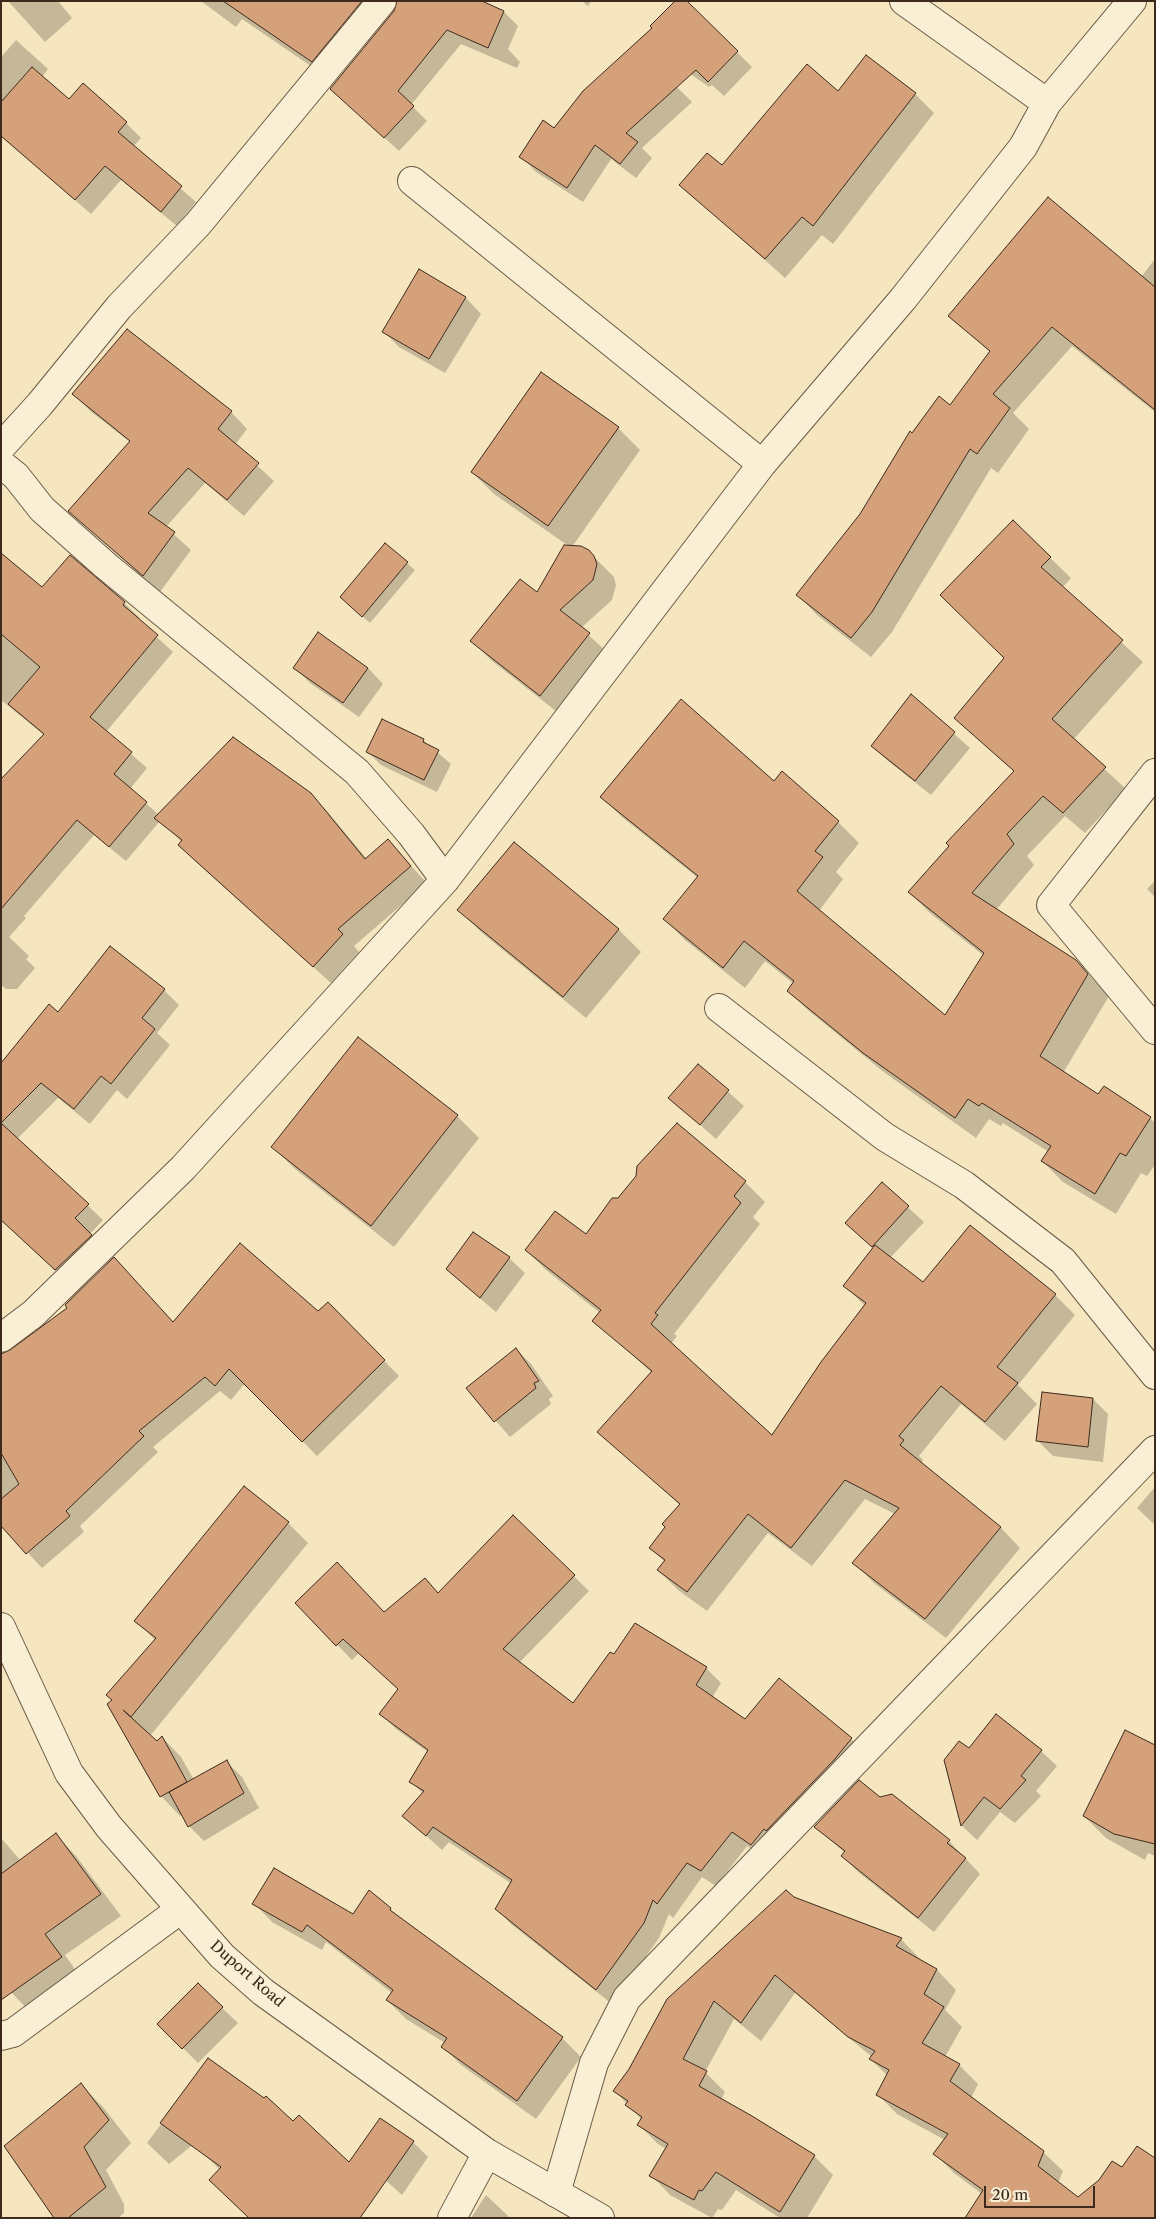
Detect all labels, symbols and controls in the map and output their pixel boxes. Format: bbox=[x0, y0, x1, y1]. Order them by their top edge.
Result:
street label: Duport Road bbox=[206, 1937, 288, 2011]
scale bar bbox=[986, 2176, 1097, 2208]
text: 20 m bbox=[992, 2185, 1028, 2204]

